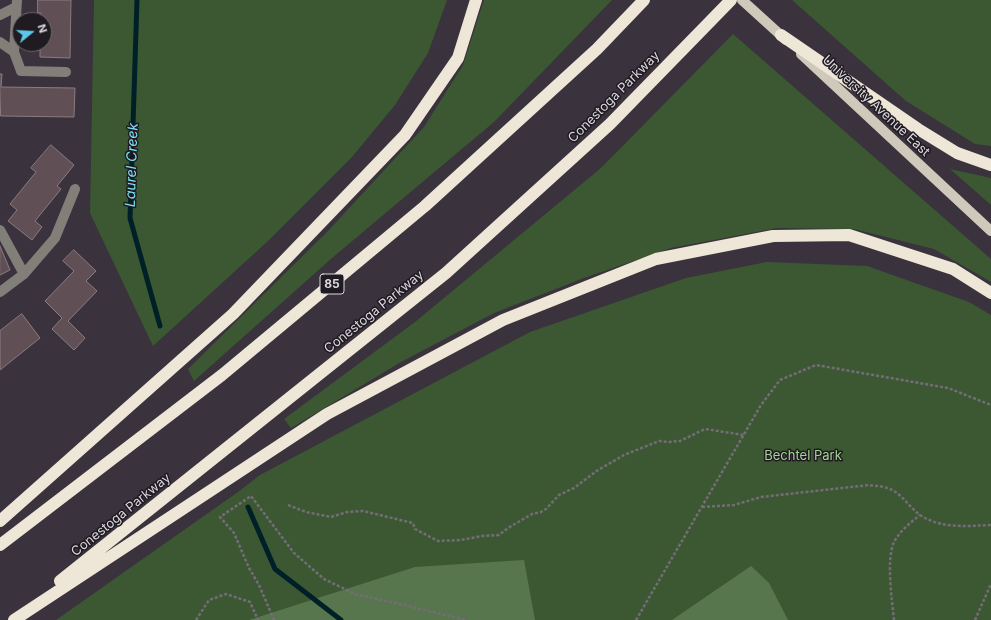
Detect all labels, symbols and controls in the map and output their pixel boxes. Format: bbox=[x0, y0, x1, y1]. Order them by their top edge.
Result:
north arrow bbox=[12, 12, 52, 52]
text: N bbox=[35, 22, 50, 35]
street label: Conestoga Parkway bbox=[565, 48, 663, 146]
street label: University Avenue East bbox=[819, 52, 933, 160]
water label: Laurel Creek bbox=[122, 123, 142, 207]
street label: Conestoga Parkway bbox=[321, 267, 427, 357]
road number: 85 bbox=[320, 274, 344, 294]
park label: Bechtel Park bbox=[764, 448, 842, 464]
street label: Conestoga Parkway bbox=[68, 470, 174, 560]

